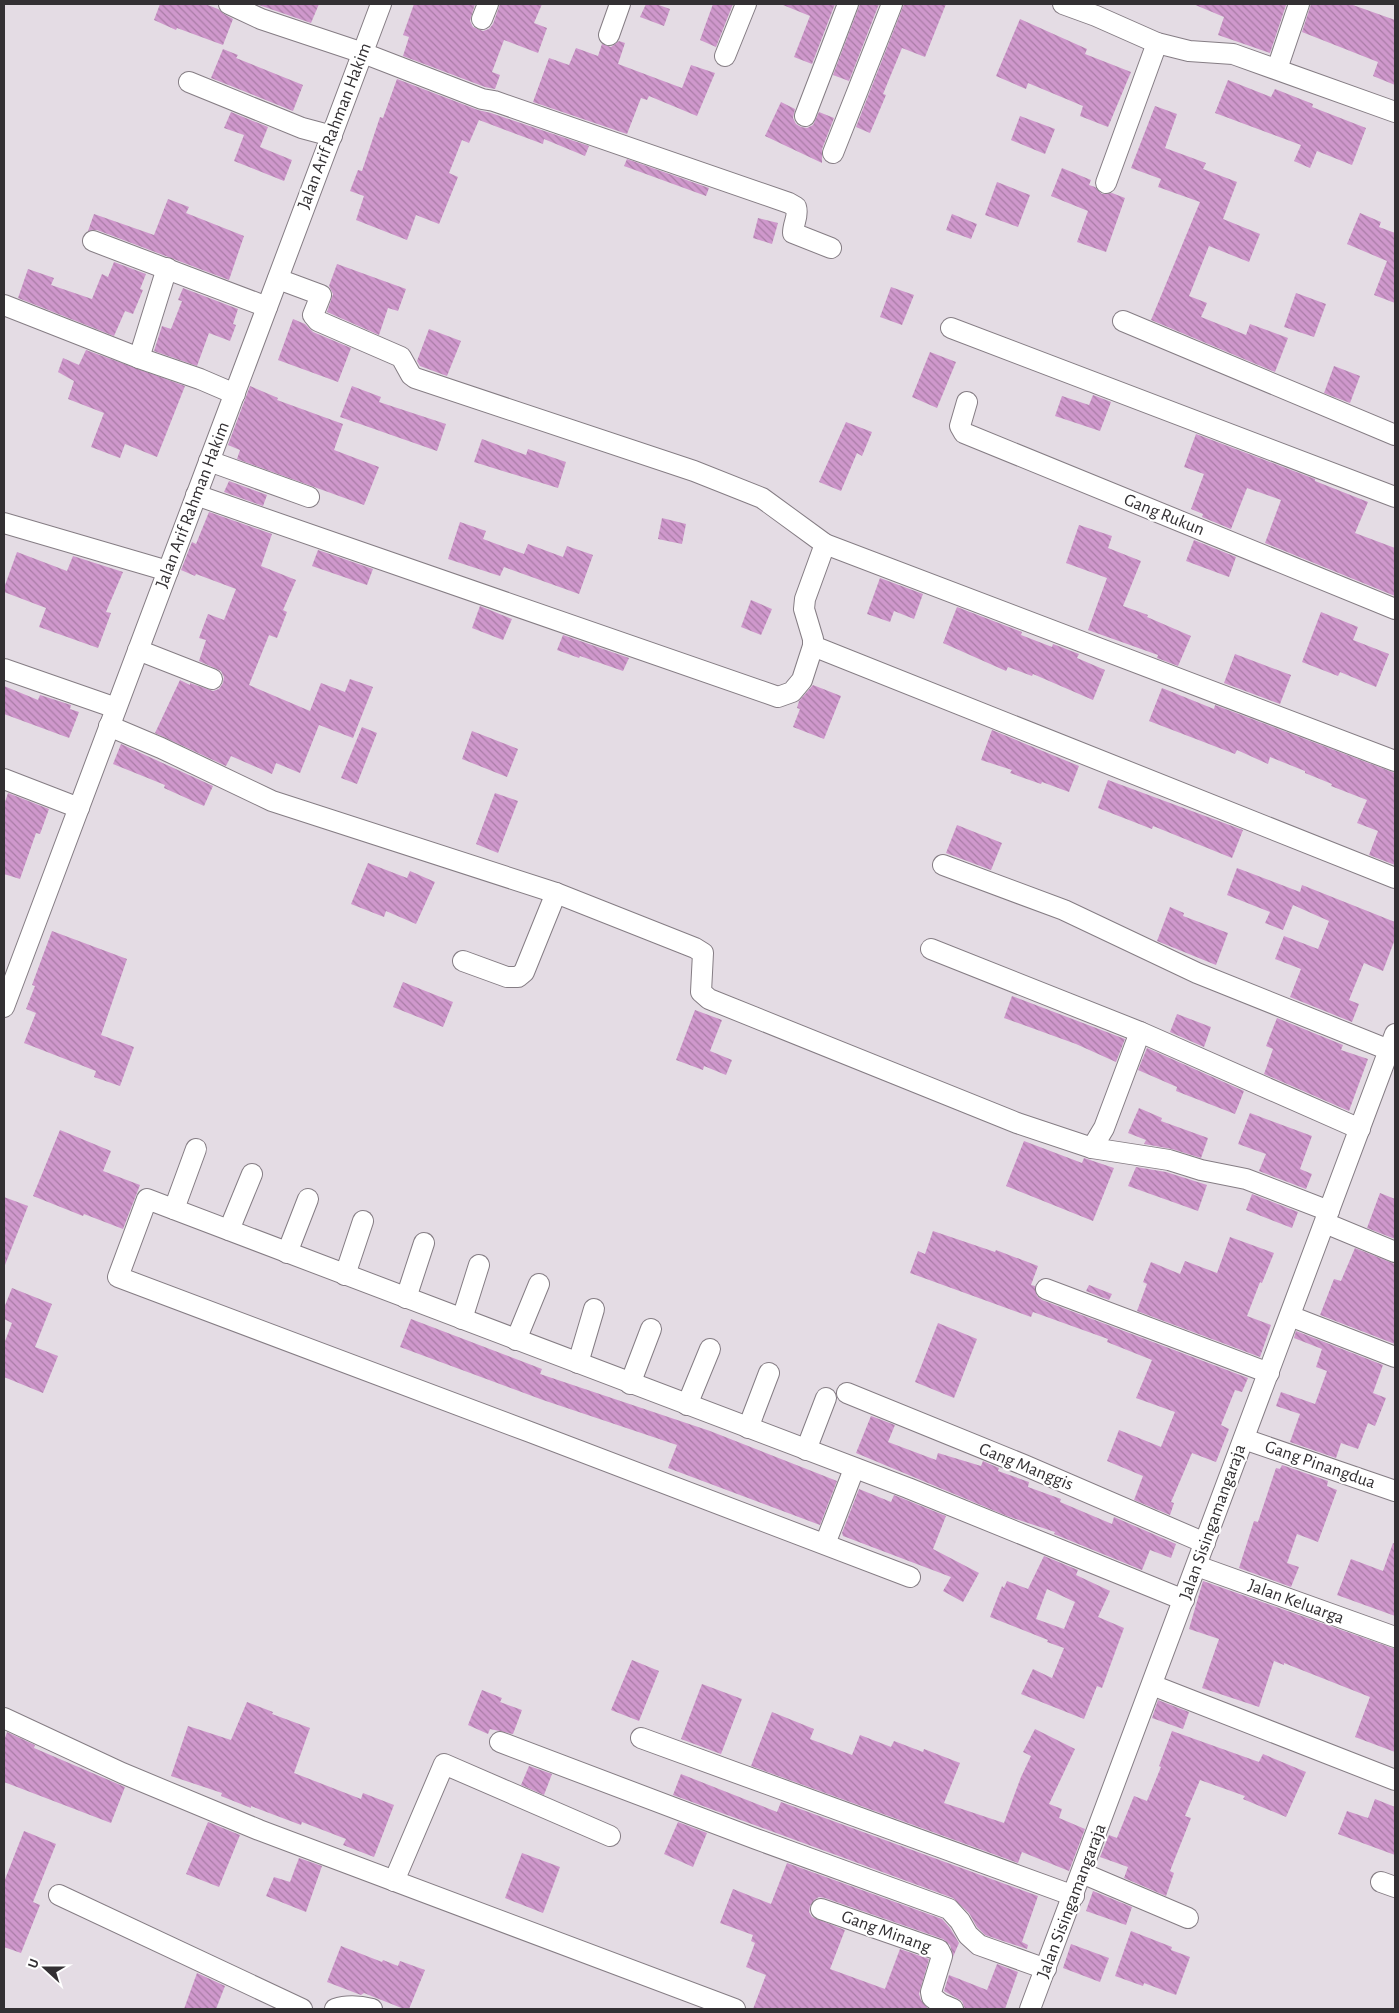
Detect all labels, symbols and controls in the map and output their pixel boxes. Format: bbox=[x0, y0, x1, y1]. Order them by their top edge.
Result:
street label: Jalan Arif Rahman Hakim bbox=[295, 40, 375, 212]
street label: Jalan Arif Rahman Hakim bbox=[153, 419, 233, 591]
street label: Gang Rukun bbox=[1121, 491, 1207, 539]
street label: Gang Pinangdua bbox=[1262, 1438, 1378, 1492]
street label: Gang Manggis bbox=[976, 1440, 1076, 1494]
street label: Jalan Sisingamangaraja bbox=[1177, 1442, 1249, 1602]
street label: Jalan Keluarga bbox=[1246, 1576, 1346, 1628]
street label: Jalan Sisingamangaraja bbox=[1034, 1821, 1110, 1981]
street label: Gang Minang bbox=[839, 1907, 933, 1957]
north arrow bbox=[20, 1943, 70, 1993]
text: U bbox=[26, 1957, 42, 1970]

